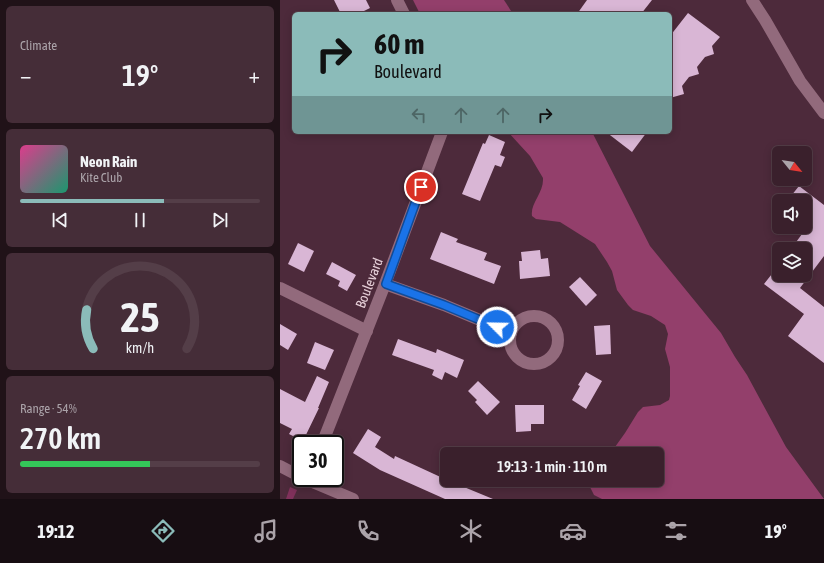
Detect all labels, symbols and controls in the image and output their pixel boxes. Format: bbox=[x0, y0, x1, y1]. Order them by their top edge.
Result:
icon: right bbox=[308, 28, 360, 80]
text: 60 m bbox=[374, 28, 424, 60]
text: Climate bbox=[20, 38, 57, 53]
text: 19° bbox=[122, 58, 158, 92]
text: Boulevard bbox=[374, 61, 442, 82]
text: − bbox=[20, 62, 31, 88]
text: + bbox=[249, 62, 260, 88]
icon: left bbox=[408, 104, 430, 126]
icon: ahead bbox=[450, 104, 472, 126]
icon: ahead bbox=[492, 104, 514, 126]
icon: right bbox=[534, 104, 556, 126]
north arrow bbox=[772, 146, 812, 186]
map controls bbox=[772, 146, 812, 282]
text: Neon Rain bbox=[80, 153, 137, 170]
text: Kite Club bbox=[80, 170, 122, 185]
pin bbox=[404, 170, 438, 204]
icon: arrive bbox=[410, 176, 432, 198]
button: sound bbox=[772, 194, 812, 234]
icon: previous bbox=[49, 209, 71, 231]
icon: pause bbox=[129, 209, 151, 231]
icon: next bbox=[209, 209, 231, 231]
button: layers bbox=[772, 242, 812, 282]
street label: Boulevard bbox=[352, 256, 386, 310]
text: 25 bbox=[120, 293, 160, 341]
position arrow bbox=[476, 306, 518, 348]
text: km/h bbox=[126, 340, 154, 356]
text: Range · 54% bbox=[20, 401, 77, 416]
text: 270 km bbox=[20, 421, 101, 455]
speed limit sign: 30 bbox=[292, 435, 344, 487]
text: 19:13 · 1 min · 110 m bbox=[497, 458, 607, 475]
icon: directions bbox=[149, 517, 177, 545]
icon: music bbox=[252, 517, 280, 545]
icon: phone bbox=[354, 517, 382, 545]
icon: climate bbox=[457, 517, 485, 545]
icon: car bbox=[559, 517, 587, 545]
icon: filters bbox=[662, 517, 690, 545]
text: 19:12 bbox=[37, 521, 74, 542]
text: 19° bbox=[765, 521, 787, 542]

